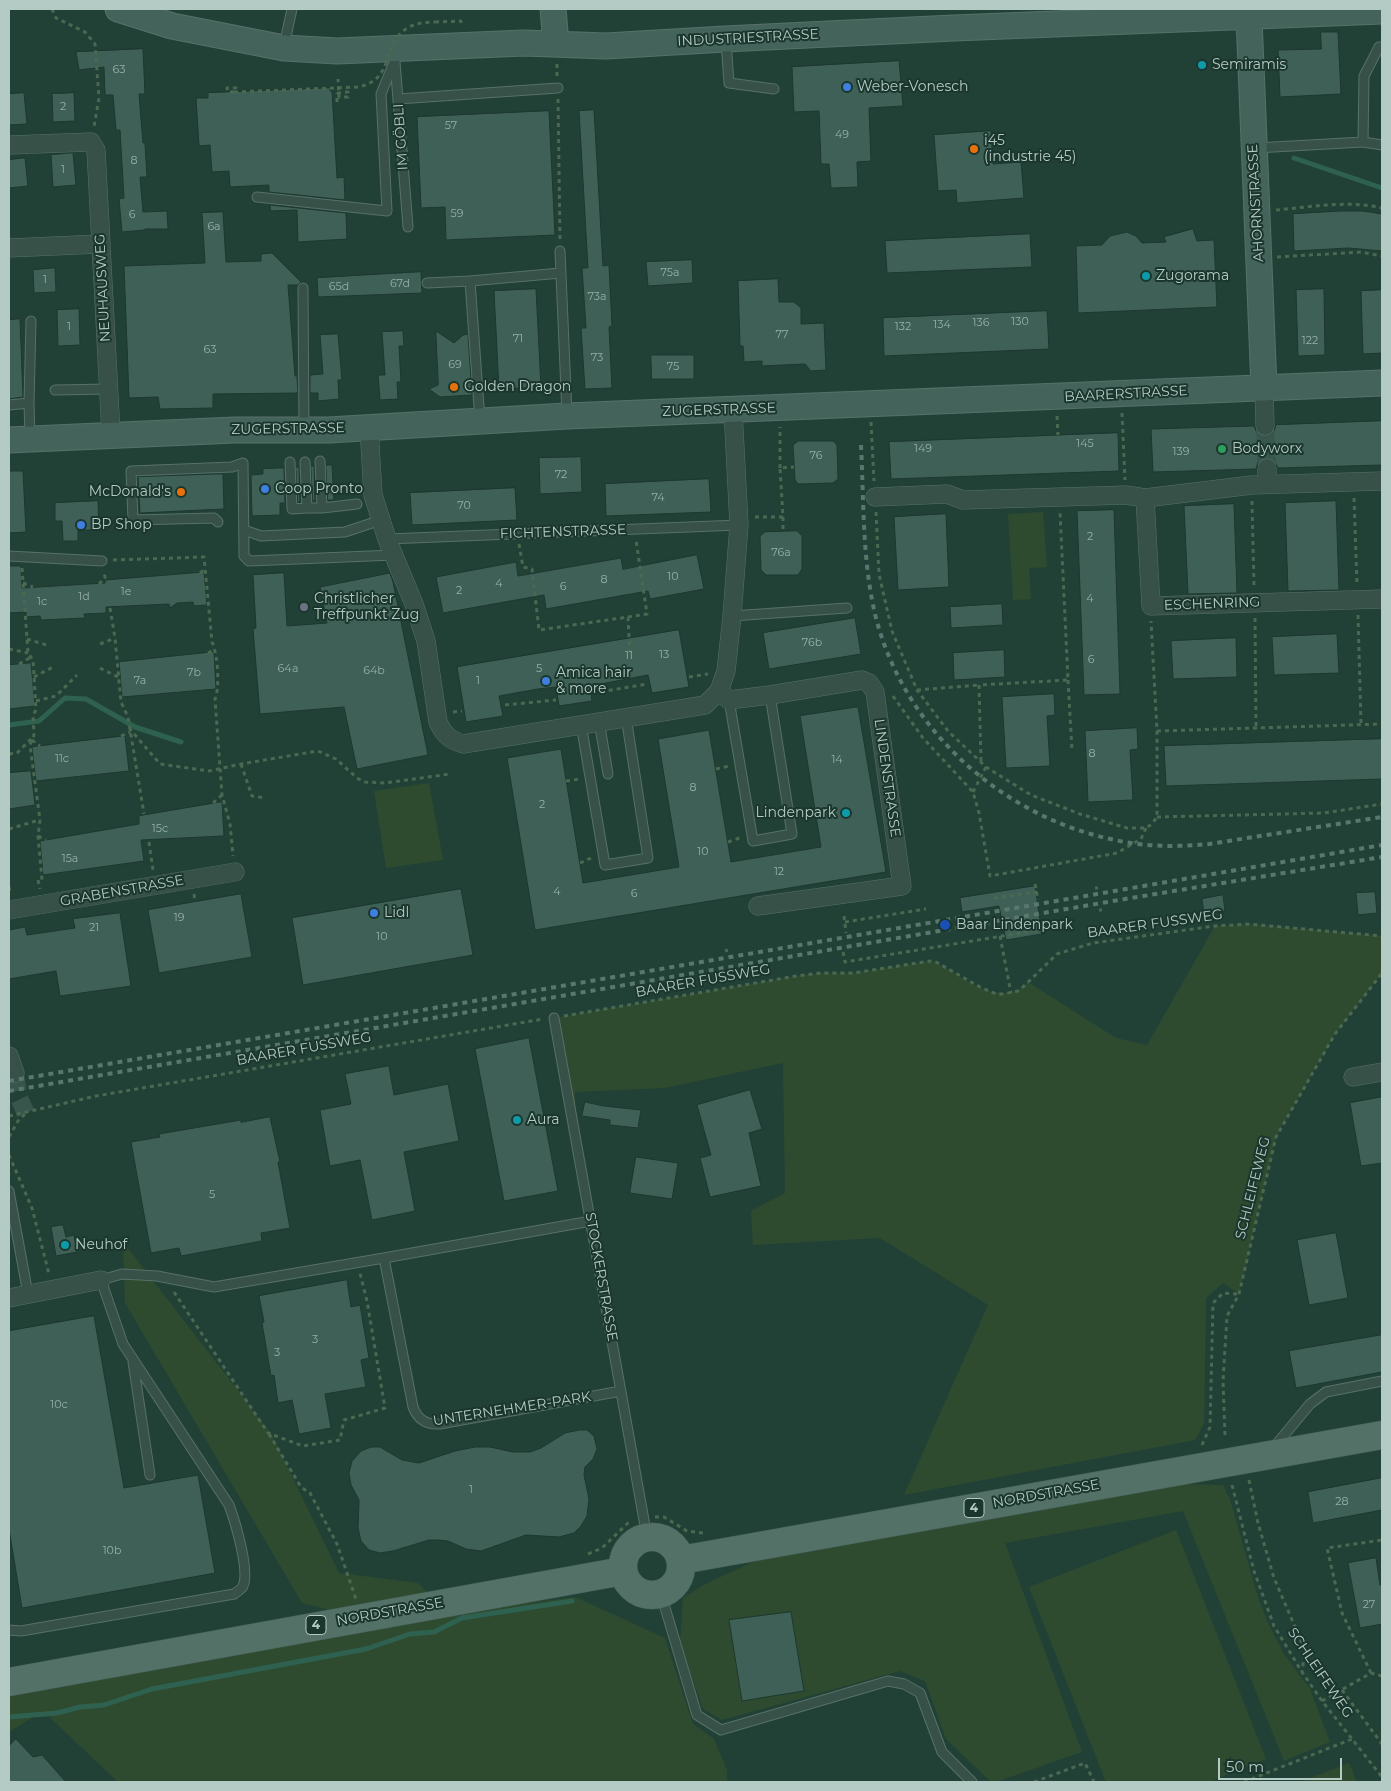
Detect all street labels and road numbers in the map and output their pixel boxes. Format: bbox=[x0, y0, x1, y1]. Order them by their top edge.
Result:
street label: INDUSTRIESTRASSE bbox=[677, 26, 819, 50]
street label: IM GÖBLI bbox=[390, 103, 412, 171]
street label: AHORNSTRASSE bbox=[1245, 144, 1267, 262]
street label: NEUHAUSWEG bbox=[92, 234, 114, 342]
street label: BAARERSTRASSE bbox=[1064, 382, 1188, 406]
street label: ZUGERSTRASSE bbox=[662, 400, 776, 420]
street label: ZUGERSTRASSE bbox=[231, 420, 345, 438]
street label: FICHTENSTRASSE bbox=[500, 521, 626, 543]
street label: ESCHENRING bbox=[1163, 594, 1261, 614]
street label: LINDENSTRASSE bbox=[870, 718, 904, 838]
street label: GRABENSTRASSE bbox=[59, 872, 185, 910]
street label: BAARER FUSSWEG bbox=[1086, 906, 1224, 942]
street label: BAARER FUSSWEG bbox=[634, 961, 772, 1001]
street label: BAARER FUSSWEG bbox=[235, 1029, 373, 1069]
street label: SCHLEIFEWEG bbox=[1232, 1135, 1274, 1241]
street label: STOCKERSTRASSE bbox=[581, 1211, 621, 1343]
street label: UNTERNEHMER-PARK bbox=[432, 1388, 592, 1430]
street label: NORDSTRASSE bbox=[991, 1476, 1101, 1512]
road number: 4 bbox=[964, 1499, 984, 1518]
street label: NORDSTRASSE bbox=[335, 1594, 445, 1630]
road number: 4 bbox=[306, 1616, 326, 1634]
street label: SCHLEIFEWEG bbox=[1284, 1625, 1356, 1721]

